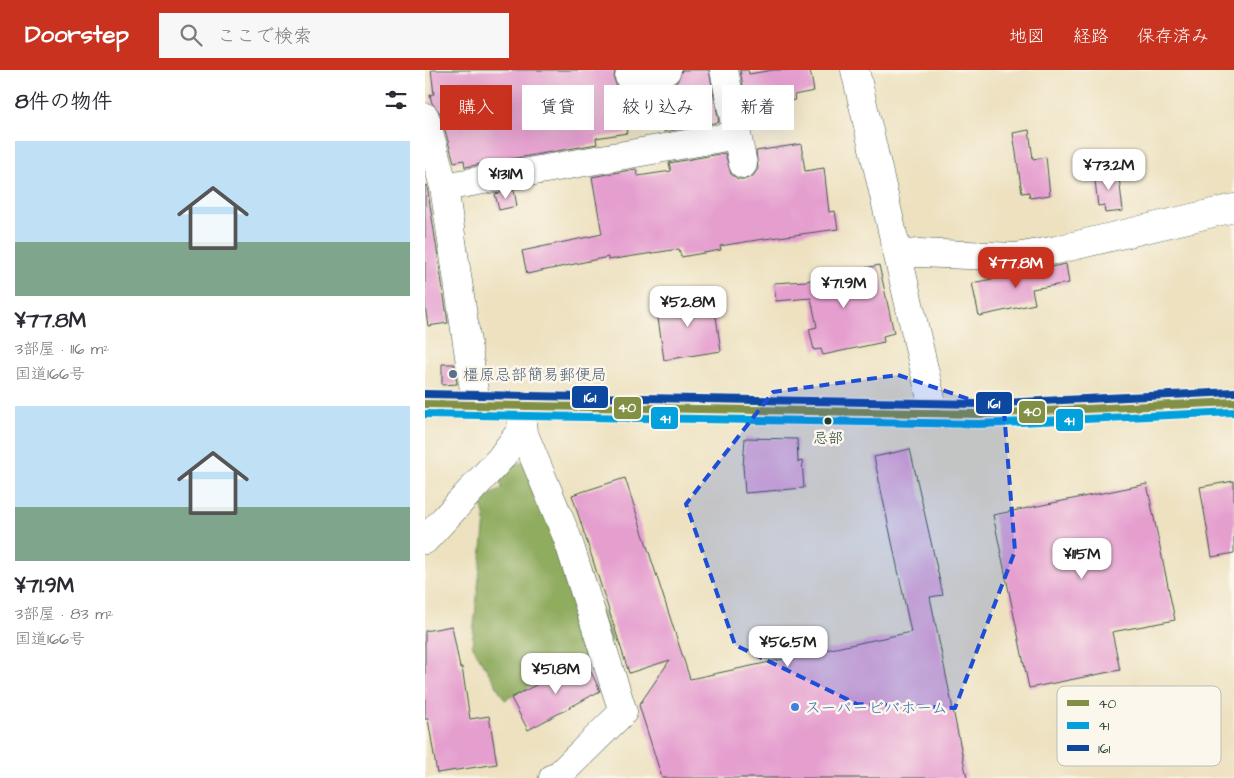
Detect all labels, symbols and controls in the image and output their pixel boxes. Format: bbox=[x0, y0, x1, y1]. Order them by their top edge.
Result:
search box bbox=[159, 13, 509, 58]
text: Doorstep bbox=[25, 18, 129, 52]
icon: search bbox=[177, 21, 205, 49]
text: ここで検索 bbox=[217, 23, 312, 50]
text: 地図 bbox=[1009, 24, 1045, 49]
text: 経路 bbox=[1073, 24, 1109, 49]
text: 保存済み bbox=[1137, 24, 1209, 49]
chip: 購入 bbox=[440, 85, 512, 130]
chip: 賃貸 bbox=[522, 85, 594, 130]
chip: 絞り込み bbox=[604, 85, 712, 130]
chip: 新着 bbox=[722, 85, 794, 130]
icon: filters bbox=[382, 86, 410, 114]
text: 8件の物件 bbox=[15, 87, 113, 116]
pin: ¥73.2M bbox=[1068, 148, 1150, 191]
text: ¥73.2M bbox=[1083, 154, 1135, 176]
pin: ¥131M bbox=[471, 158, 541, 200]
text: ¥131M bbox=[489, 163, 523, 185]
icon: home bbox=[168, 173, 258, 263]
pin: ¥77.8M bbox=[975, 246, 1057, 289]
text: ¥77.8M bbox=[989, 252, 1043, 274]
pin: ¥71.9M bbox=[803, 266, 885, 309]
text: ¥71.9M bbox=[821, 272, 867, 294]
pin: ¥52.8M bbox=[647, 286, 729, 328]
text: ¥52.8M bbox=[661, 291, 715, 313]
text: ¥77.8M bbox=[15, 306, 86, 335]
text: 3部屋 · 116 m² bbox=[15, 338, 109, 360]
text: 国道166号 bbox=[15, 363, 85, 385]
place label: 橿原忌部簡易郵便局 bbox=[463, 364, 607, 386]
marker: 橿原忌部簡易郵便局 bbox=[447, 368, 459, 380]
line badge: 161 bbox=[571, 385, 609, 409]
text: 161 bbox=[584, 388, 596, 408]
line badge: 161 bbox=[975, 391, 1013, 415]
text: 161 bbox=[988, 394, 1000, 414]
line badge: 40 bbox=[613, 396, 642, 420]
text: 40 bbox=[618, 398, 636, 418]
line badge: 40 bbox=[1018, 400, 1046, 424]
text: 40 bbox=[1023, 402, 1041, 422]
line badge: 41 bbox=[650, 406, 679, 430]
line badge: 41 bbox=[1055, 408, 1084, 432]
text: 41 bbox=[659, 409, 671, 429]
text: 41 bbox=[1063, 411, 1075, 431]
marker: 忌部 bbox=[823, 416, 833, 426]
place label: 忌部 bbox=[813, 428, 843, 449]
icon: home bbox=[168, 438, 258, 528]
pin: ¥115M bbox=[1047, 538, 1117, 580]
text: ¥115M bbox=[1063, 543, 1101, 565]
text: ¥71.9M bbox=[15, 571, 74, 600]
text: 3部屋 · 83 m² bbox=[15, 603, 114, 625]
pin: ¥56.5M bbox=[747, 626, 829, 668]
text: 国道166号 bbox=[15, 628, 85, 650]
text: ¥56.5M bbox=[760, 631, 816, 653]
pin: ¥51.8M bbox=[515, 652, 597, 695]
text: ¥51.8M bbox=[532, 658, 580, 680]
legend bbox=[1057, 686, 1221, 766]
text: 40 bbox=[1098, 694, 1117, 714]
place label: スーパービバホーム bbox=[805, 697, 948, 719]
marker: スーパービバホーム bbox=[789, 701, 801, 713]
text: 41 bbox=[1098, 716, 1110, 736]
text: 161 bbox=[1098, 739, 1111, 759]

